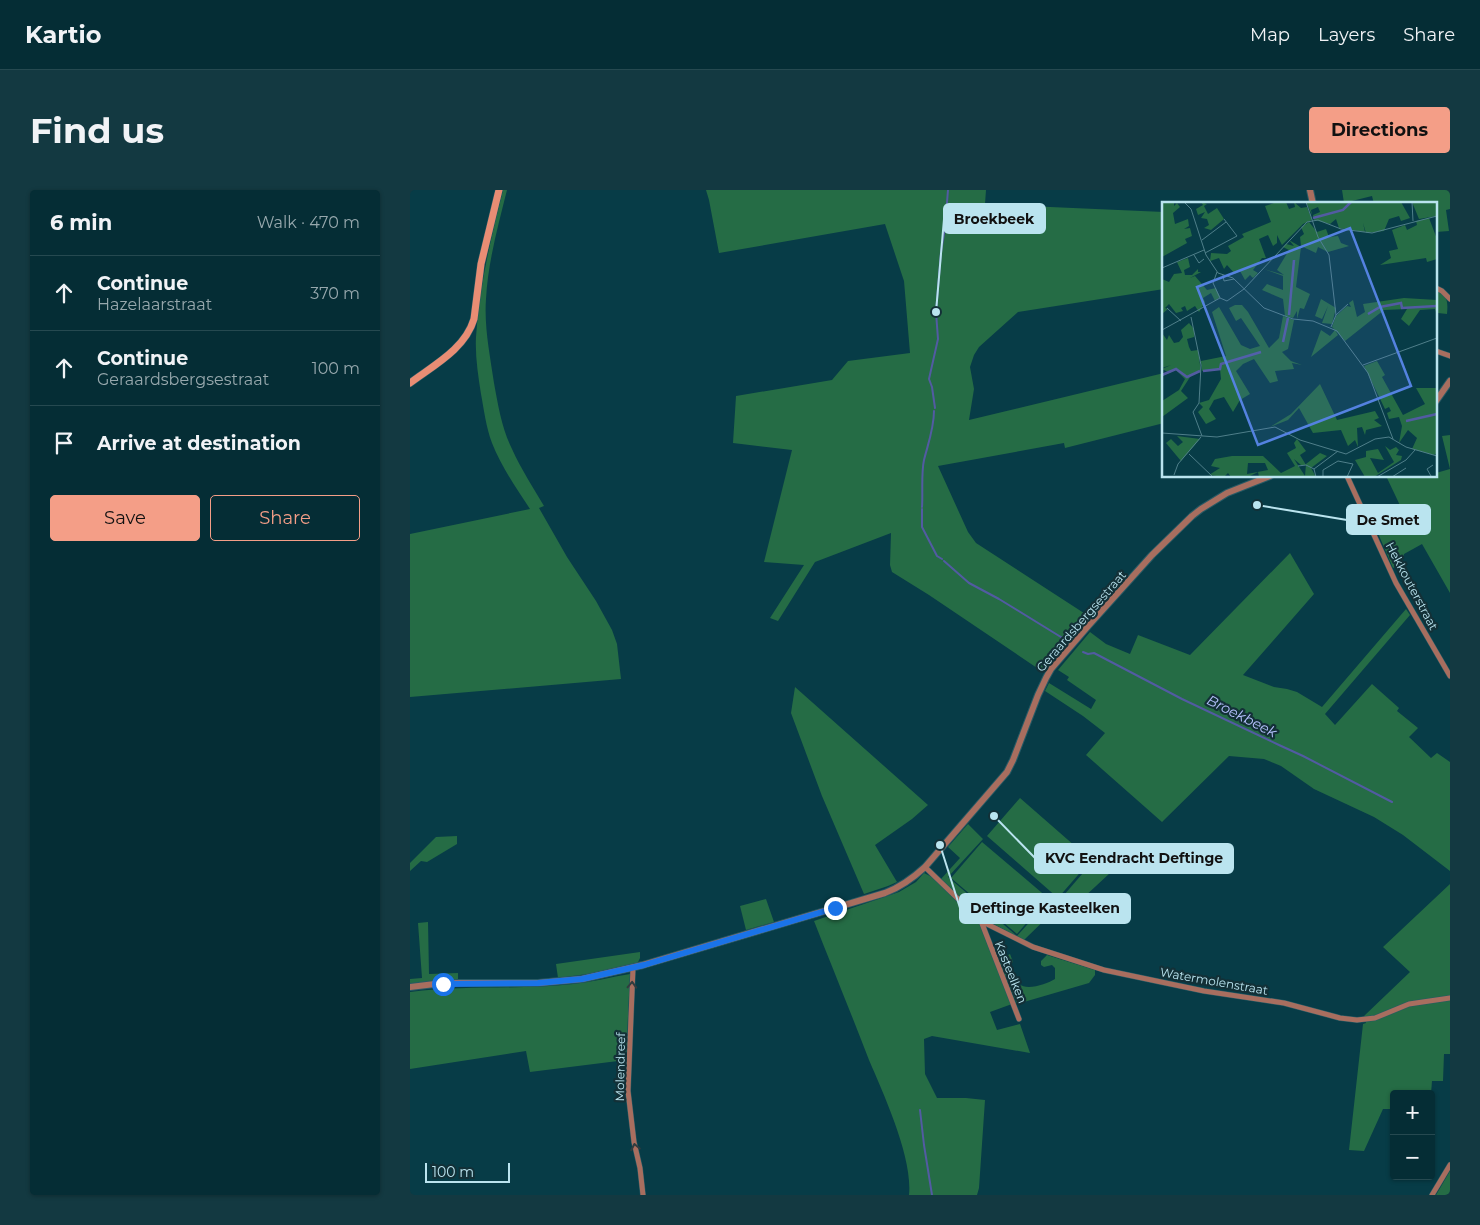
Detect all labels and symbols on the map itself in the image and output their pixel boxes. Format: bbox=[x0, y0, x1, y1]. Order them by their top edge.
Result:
inset map bbox=[1162, 202, 1438, 478]
callout: Broekbeek bbox=[944, 204, 1045, 233]
text: Broekbeek bbox=[954, 210, 1035, 228]
callout: De Smet bbox=[1347, 505, 1430, 534]
text: De Smet bbox=[1357, 511, 1419, 529]
street label: Hekkouterstraat bbox=[1382, 539, 1442, 633]
street label: Geraardsbergsestraat bbox=[1033, 567, 1129, 675]
water label: Broekbeek bbox=[1204, 691, 1281, 742]
callout: KVC Eendracht Deftinge bbox=[1035, 844, 1233, 873]
text: KVC Eendracht Deftinge bbox=[1045, 849, 1223, 867]
callout: Deftinge Kasteelken bbox=[960, 894, 1130, 923]
route end bbox=[824, 897, 847, 920]
text: Deftinge Kasteelken bbox=[970, 899, 1120, 917]
street label: Kasteelken bbox=[992, 939, 1030, 1005]
street label: Watermolenstraat bbox=[1159, 964, 1269, 998]
route start bbox=[432, 973, 455, 996]
one-way arrow bbox=[627, 981, 638, 989]
street label: Molendreef bbox=[612, 1031, 628, 1102]
one-way arrow bbox=[630, 1142, 641, 1151]
scale bar bbox=[425, 1160, 510, 1183]

